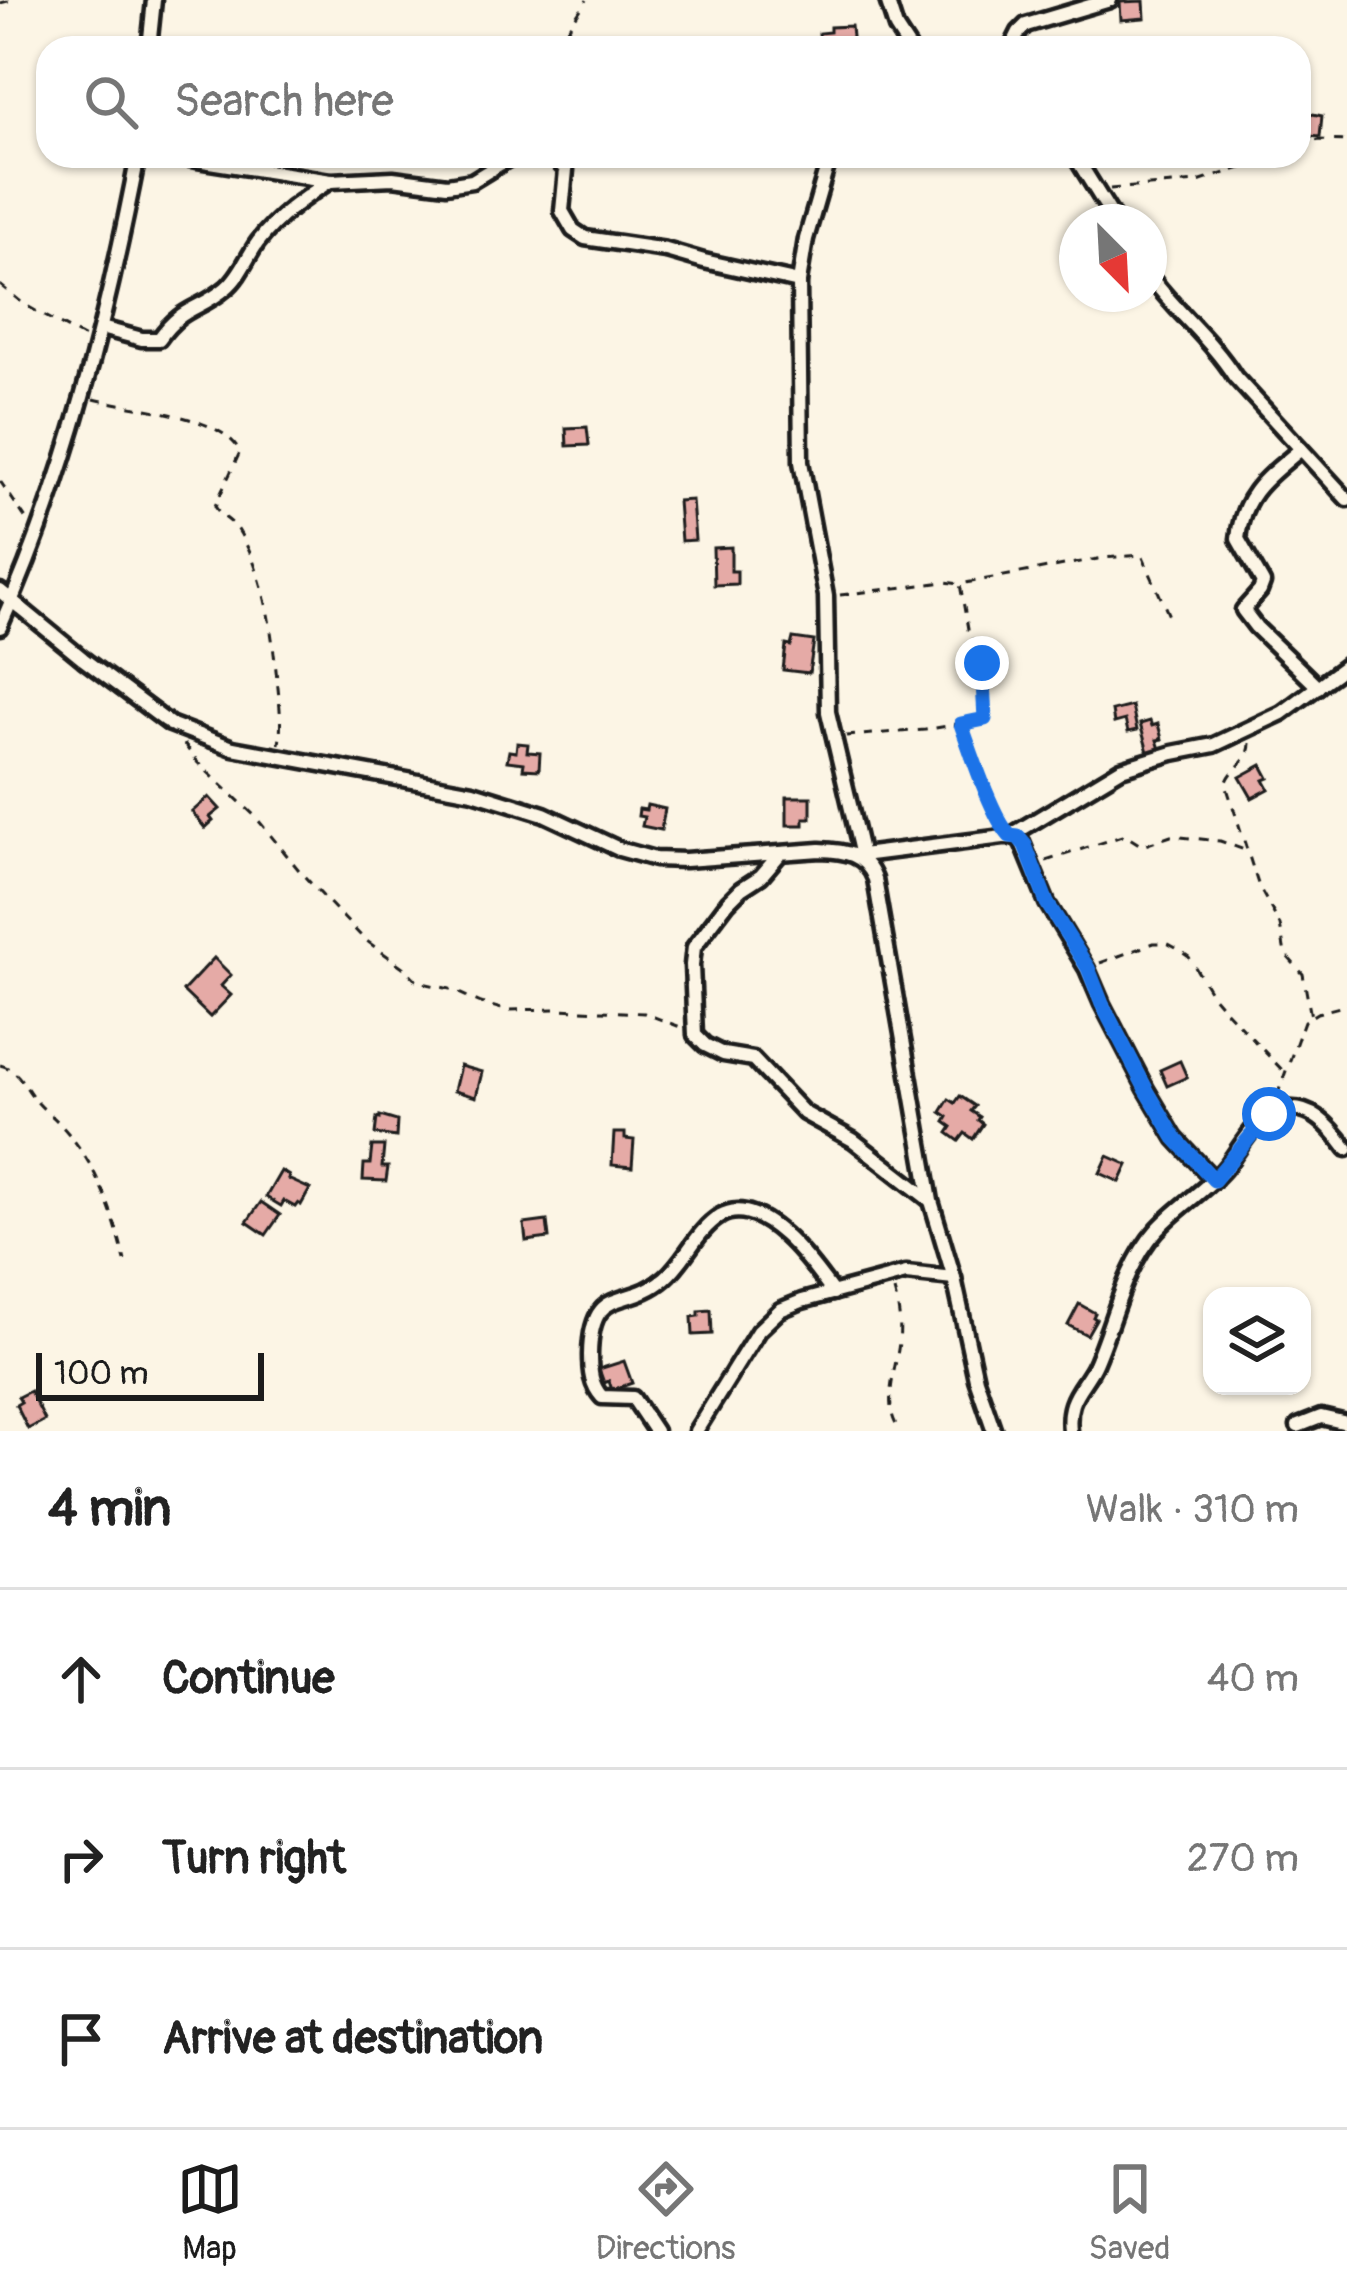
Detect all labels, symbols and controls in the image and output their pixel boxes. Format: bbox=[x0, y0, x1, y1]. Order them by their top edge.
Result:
search box bbox=[36, 36, 1311, 168]
icon: search bbox=[78, 69, 144, 135]
text: Search here bbox=[174, 74, 394, 130]
north arrow bbox=[1059, 204, 1167, 312]
route end bbox=[955, 636, 1009, 690]
route start bbox=[1242, 1087, 1296, 1141]
map controls bbox=[1203, 1287, 1311, 1395]
button: layers bbox=[1203, 1287, 1311, 1395]
scale bar bbox=[36, 1347, 264, 1400]
text: 100 m bbox=[54, 1353, 148, 1394]
text: 4 min bbox=[48, 1477, 171, 1541]
text: Walk · 310 m bbox=[1086, 1485, 1299, 1534]
icon: ahead bbox=[48, 1646, 114, 1712]
text: Continue bbox=[162, 1651, 335, 1707]
text: 40 m bbox=[1207, 1654, 1299, 1703]
icon: right bbox=[48, 1826, 114, 1892]
text: Turn right bbox=[162, 1831, 346, 1887]
text: 270 m bbox=[1187, 1834, 1299, 1883]
icon: arrive bbox=[48, 2006, 114, 2072]
text: Arrive at destination bbox=[162, 2011, 543, 2067]
tab: Map bbox=[177, 2156, 243, 2269]
tab: Directions bbox=[596, 2156, 736, 2269]
tab: Saved bbox=[1089, 2156, 1170, 2269]

